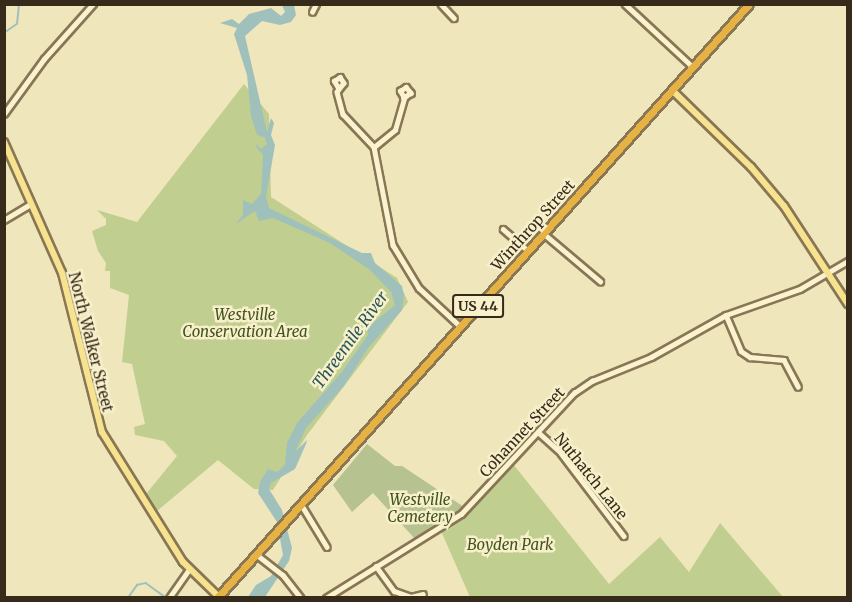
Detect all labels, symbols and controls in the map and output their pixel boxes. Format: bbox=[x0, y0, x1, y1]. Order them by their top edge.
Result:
street label: Winthrop Street bbox=[488, 176, 578, 274]
street label: North Walker Street bbox=[65, 270, 117, 414]
water label: Threemile River bbox=[308, 288, 392, 392]
road number: US 44 bbox=[451, 295, 505, 317]
park label: Westville Conservation Area bbox=[182, 305, 308, 340]
street label: Cohannet Street bbox=[476, 383, 568, 481]
street label: Nuthatch Lane bbox=[551, 429, 631, 523]
park label: Westville Cemetery bbox=[387, 490, 453, 525]
park label: Boyden Park bbox=[467, 536, 553, 554]

